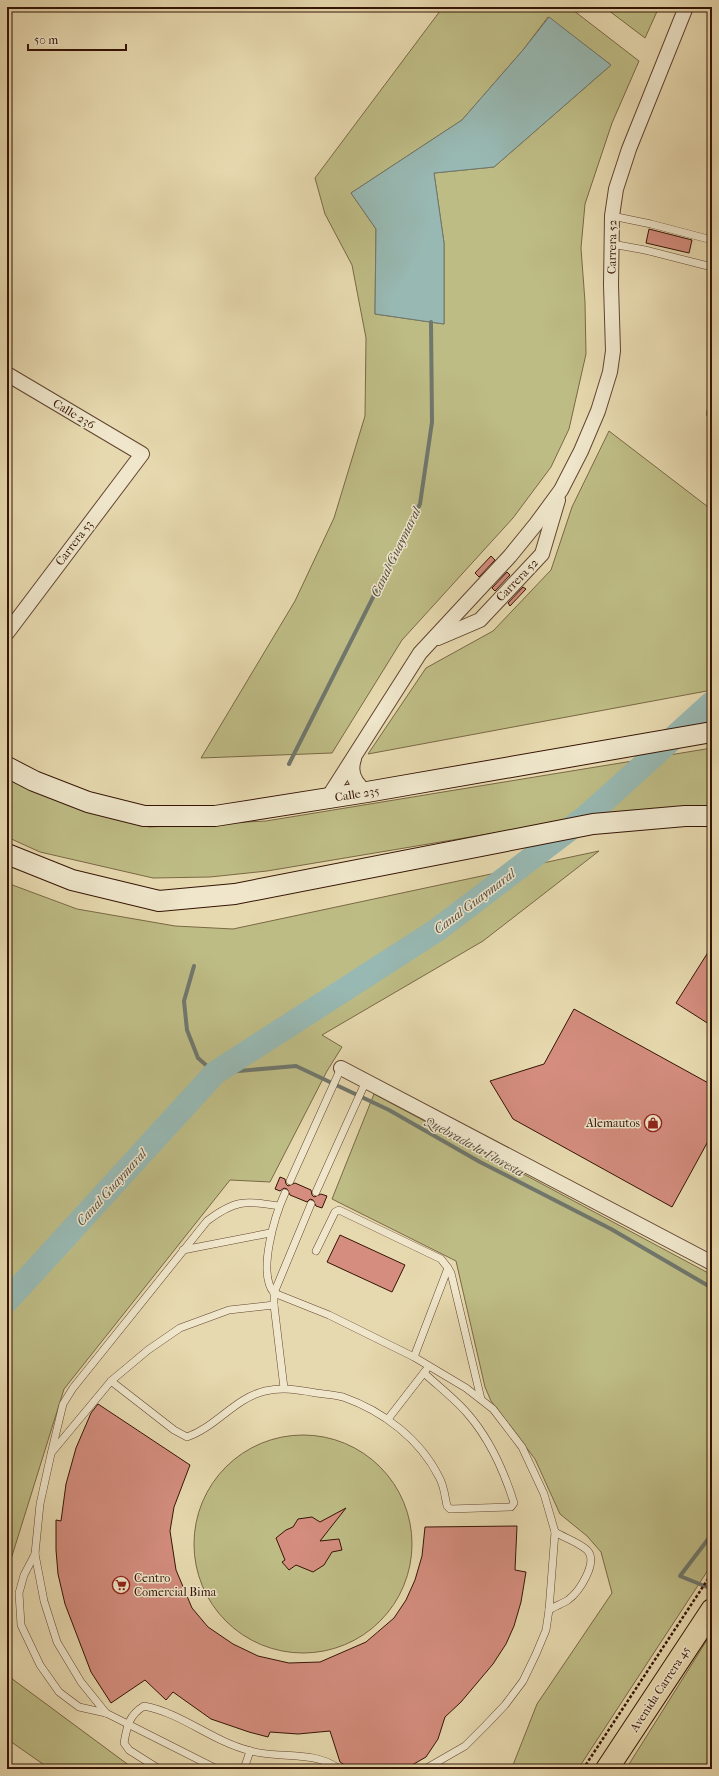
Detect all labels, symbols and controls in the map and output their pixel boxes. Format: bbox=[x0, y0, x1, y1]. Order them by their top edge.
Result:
scale bar bbox=[28, 26, 126, 52]
text: 50 m bbox=[34, 33, 58, 47]
street label: Carrera 52 bbox=[605, 220, 619, 274]
street label: Calle 236 bbox=[51, 396, 98, 432]
water label: Canal Guaymaral bbox=[367, 503, 424, 599]
street label: Carrera 53 bbox=[52, 518, 96, 568]
street label: Carrera 52 bbox=[493, 556, 541, 604]
street label: Calle 235 bbox=[334, 784, 380, 804]
water label: Canal Guaymaral bbox=[431, 865, 519, 937]
water label: Quebrada la Floresta bbox=[421, 1113, 527, 1181]
shop icon: Alemautos bbox=[643, 1113, 663, 1133]
place label: Alemautos bbox=[585, 1116, 641, 1130]
water label: Canal Guaymaral bbox=[73, 1145, 151, 1229]
place label: Centro Comercial Bima bbox=[134, 1571, 217, 1599]
supermarket icon: Centro Comercial Bima bbox=[111, 1575, 131, 1595]
street label: Avenida Carrera 45 bbox=[627, 1644, 693, 1735]

